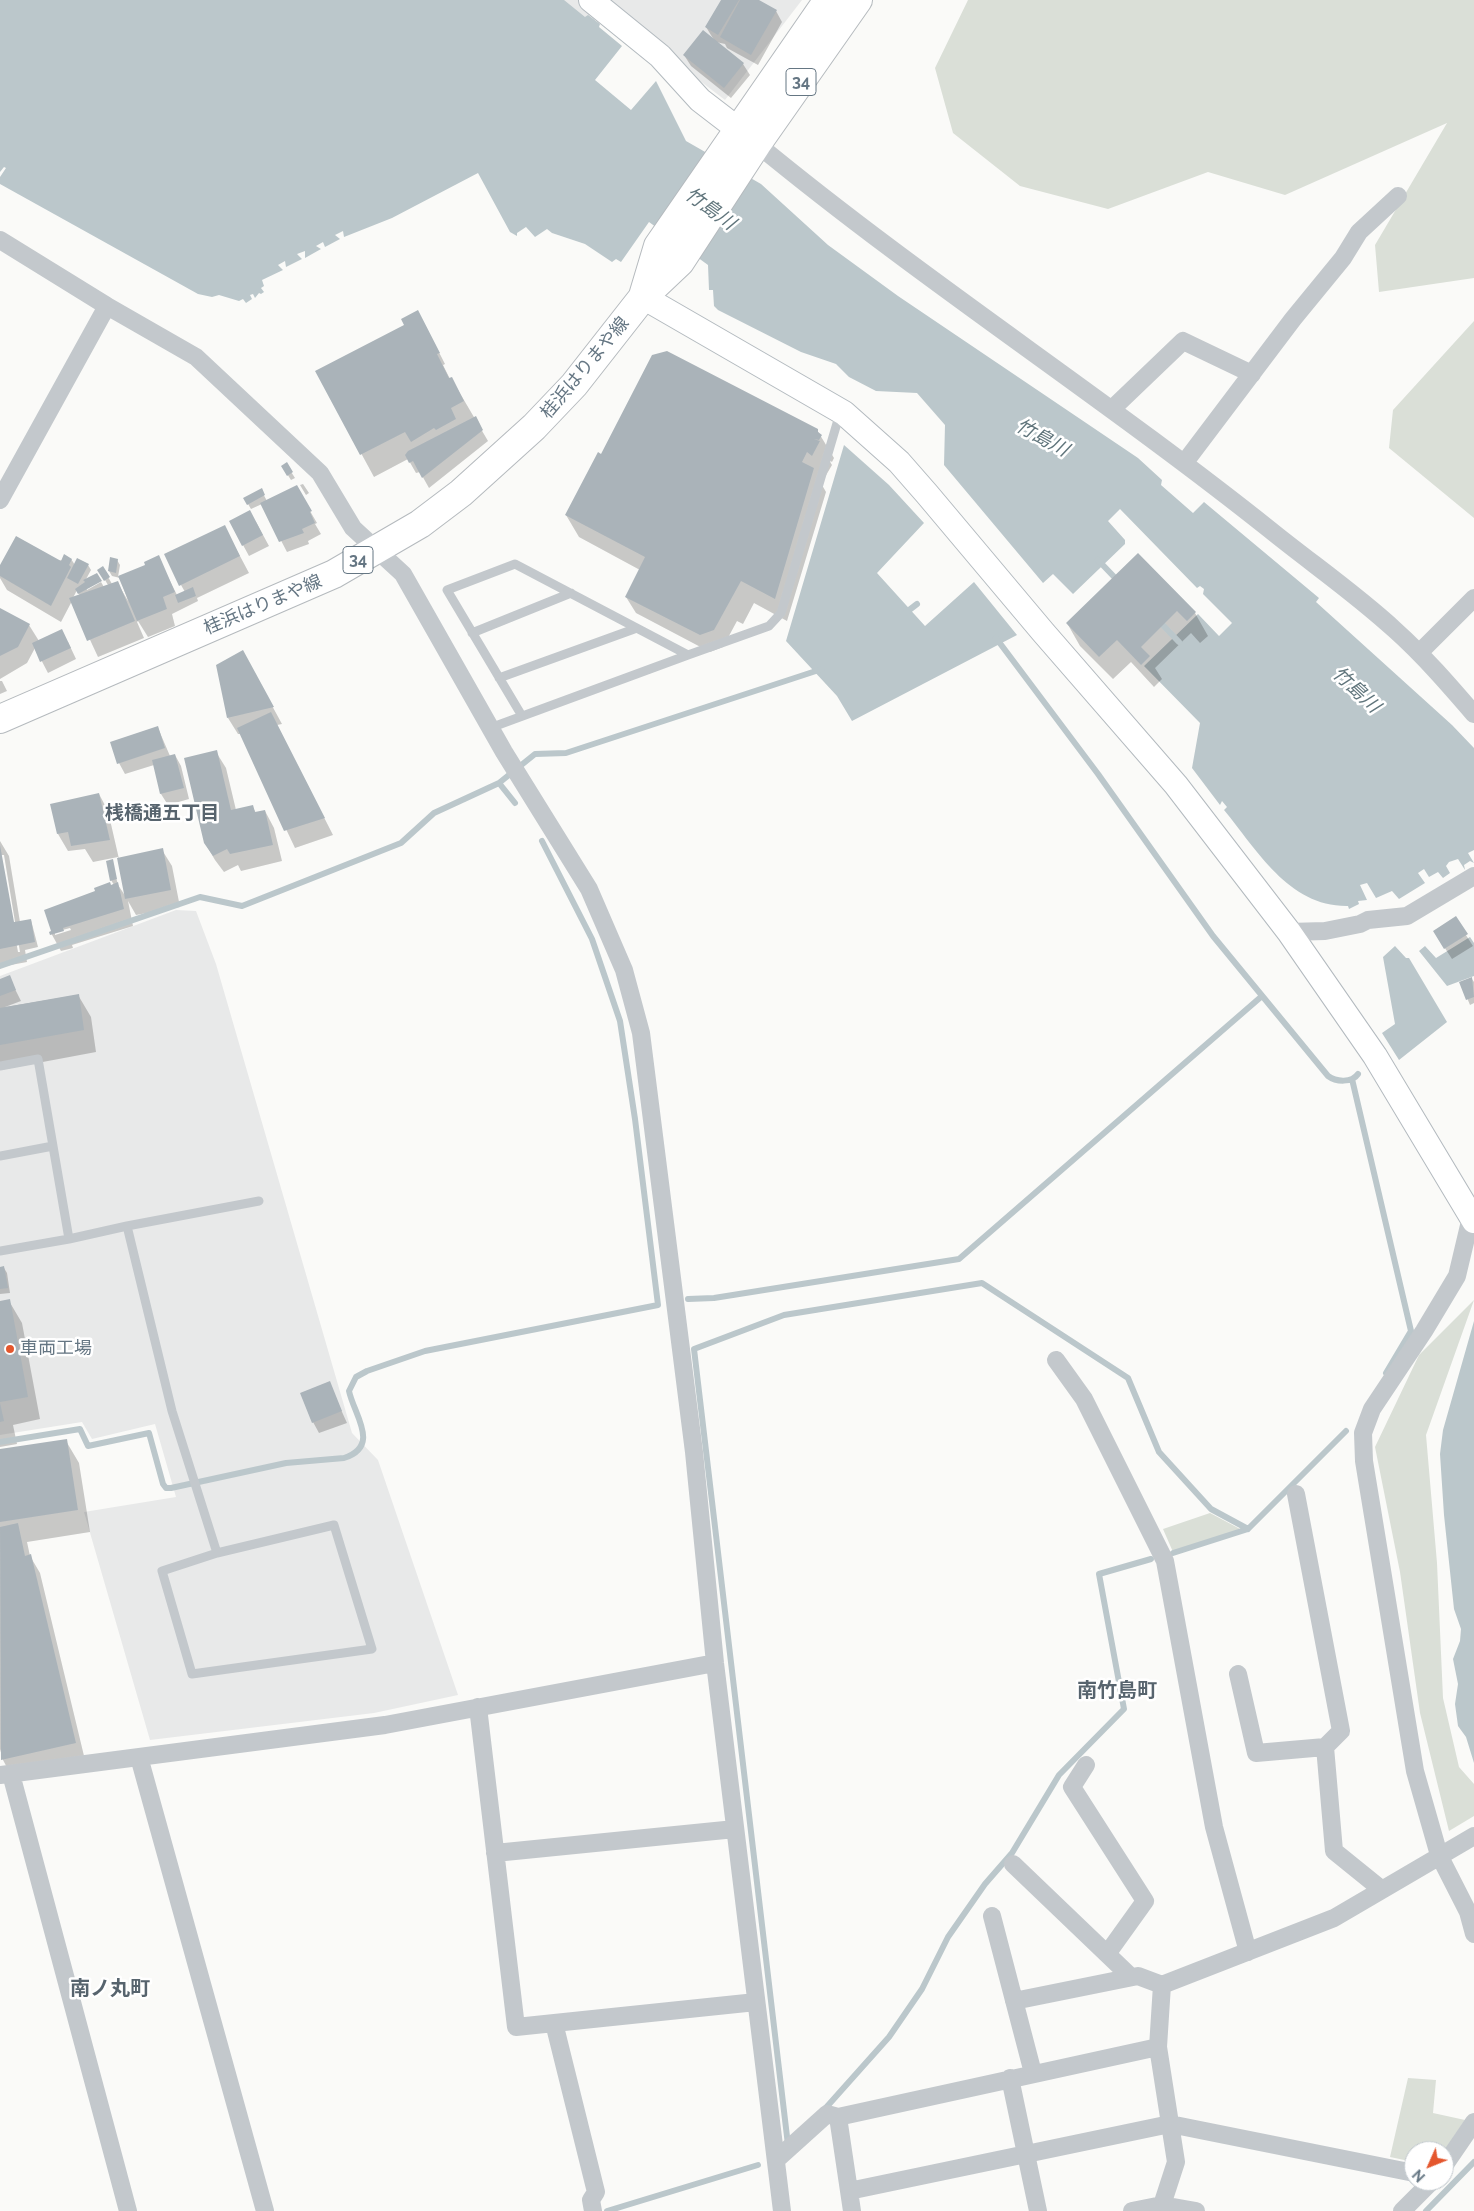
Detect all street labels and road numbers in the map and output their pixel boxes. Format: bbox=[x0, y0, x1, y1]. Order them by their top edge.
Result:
road number: 34 bbox=[786, 68, 816, 95]
street label: 桂浜はりまや線 bbox=[536, 313, 634, 423]
road number: 34 bbox=[343, 546, 373, 574]
street label: 桂浜はりまや線 bbox=[201, 570, 325, 640]

